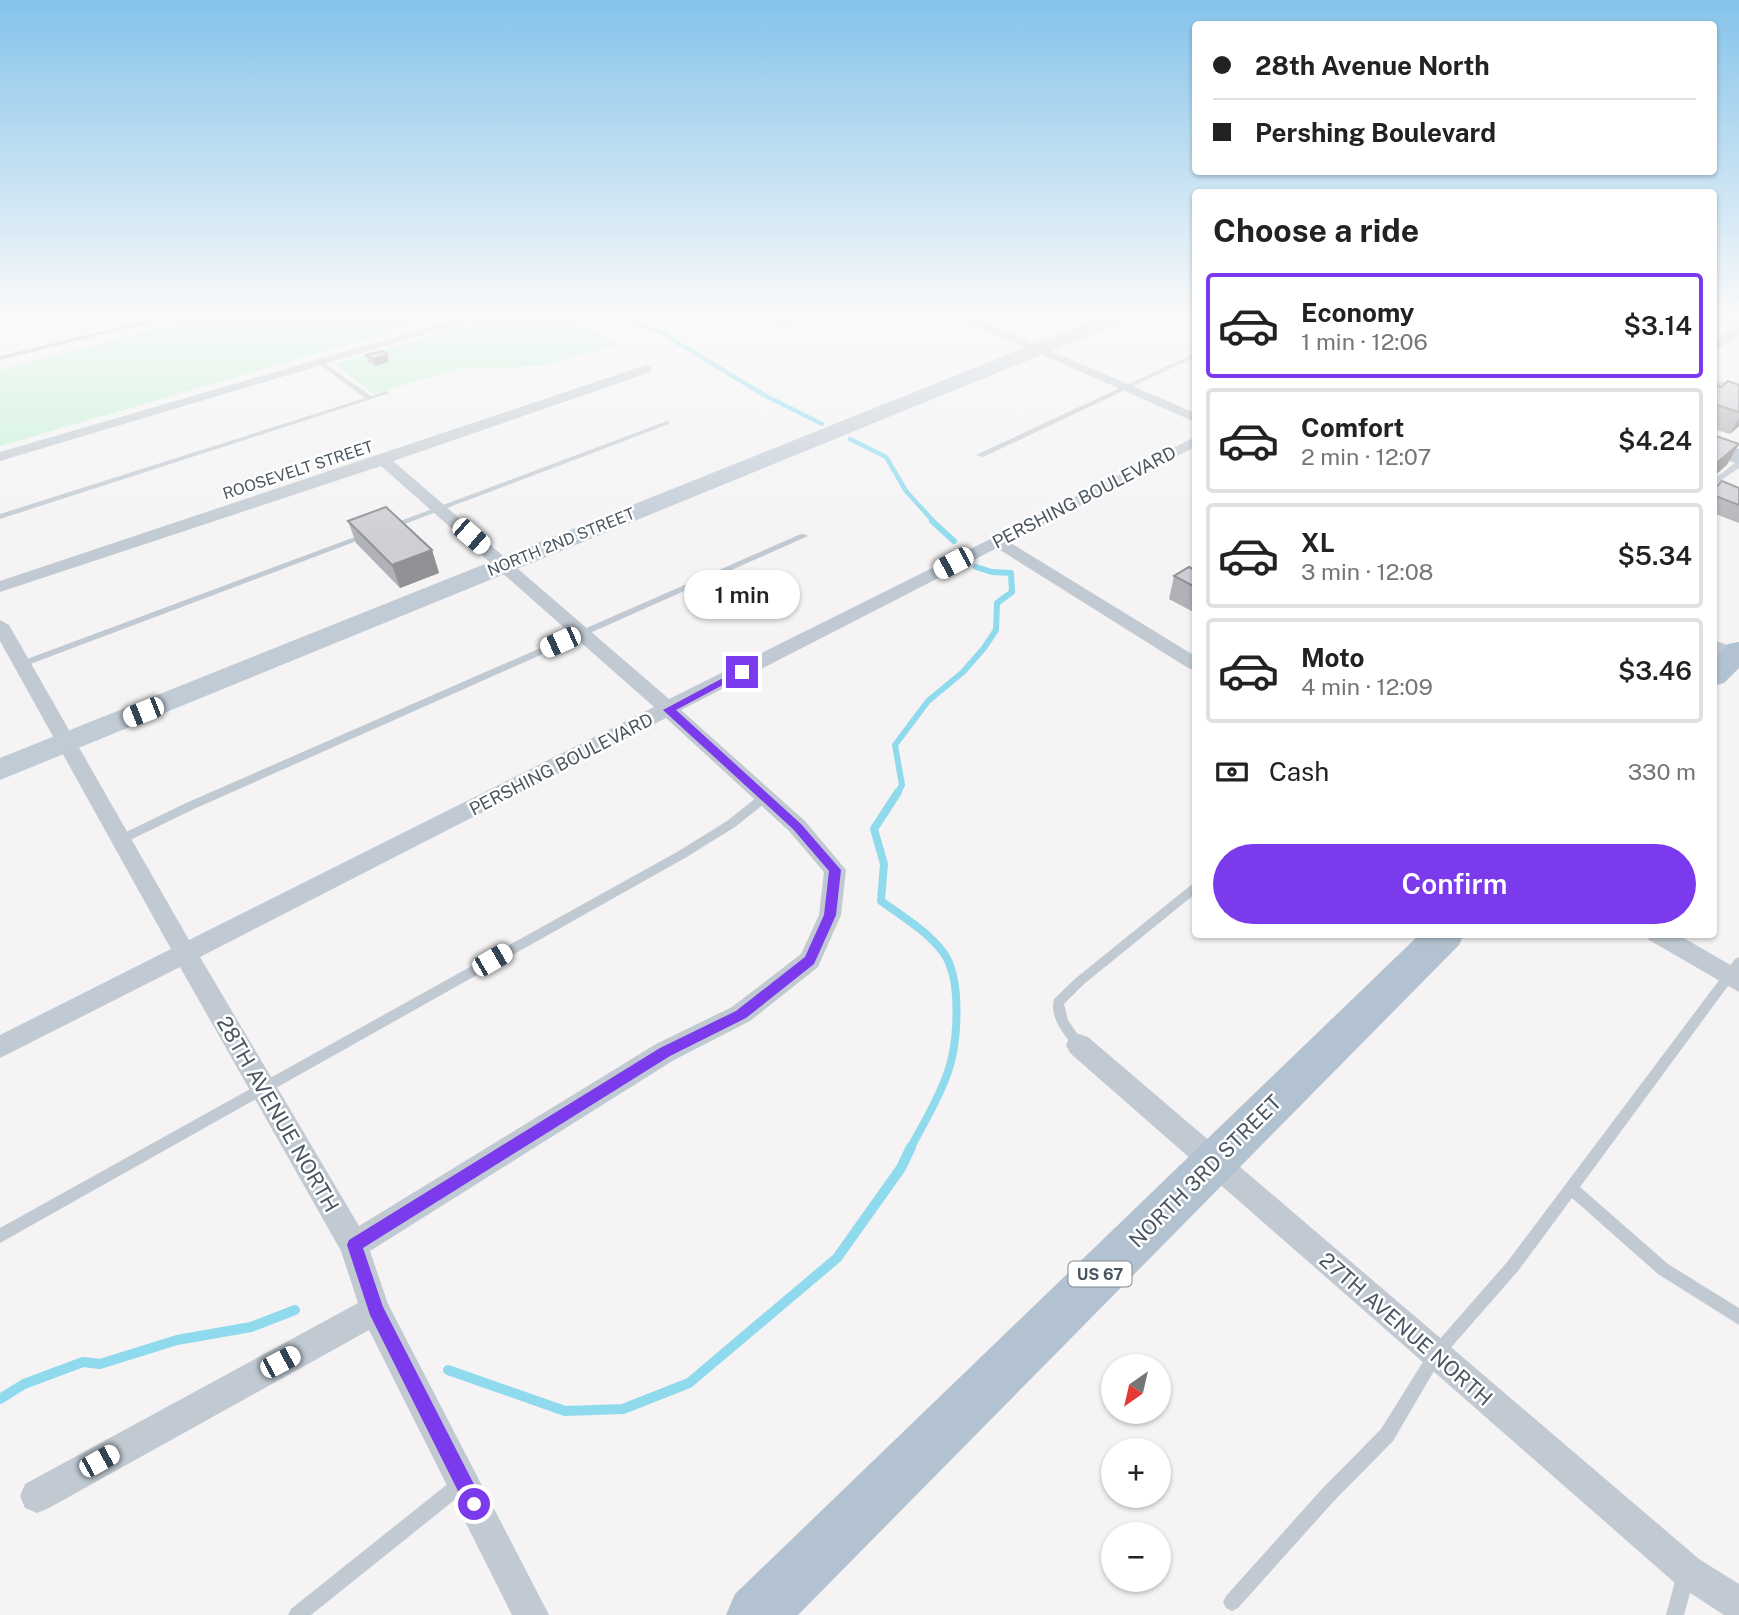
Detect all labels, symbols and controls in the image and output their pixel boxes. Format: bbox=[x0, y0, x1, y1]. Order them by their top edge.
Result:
text: 28th Avenue North bbox=[1255, 50, 1490, 81]
text: Pershing Boulevard bbox=[1255, 117, 1496, 148]
text: Choose a ride bbox=[1213, 212, 1419, 249]
icon: car bbox=[1217, 294, 1280, 357]
text: Economy bbox=[1301, 297, 1414, 328]
text: $3.14 bbox=[1624, 310, 1692, 341]
text: 1 min · 12:06 bbox=[1301, 328, 1428, 355]
icon: car bbox=[1217, 409, 1280, 472]
text: Comfort bbox=[1301, 412, 1404, 443]
text: $4.24 bbox=[1618, 425, 1692, 456]
street label: ROOSEVELT STREET bbox=[220, 437, 376, 503]
street label: PERSHING BOULEVARD bbox=[989, 442, 1179, 552]
text: 2 min · 12:07 bbox=[1301, 443, 1431, 470]
street label: NORTH 2ND STREET bbox=[485, 504, 638, 580]
car bbox=[449, 514, 494, 558]
icon: car bbox=[1217, 524, 1280, 587]
text: XL bbox=[1301, 527, 1335, 558]
text: $5.34 bbox=[1617, 540, 1692, 571]
car bbox=[930, 544, 977, 582]
text: 3 min · 12:08 bbox=[1301, 558, 1433, 585]
callout: 1 min bbox=[684, 570, 800, 620]
text: 1 min bbox=[715, 581, 769, 608]
car bbox=[537, 624, 584, 660]
icon: car bbox=[1217, 639, 1280, 702]
text: Moto bbox=[1301, 642, 1364, 673]
text: $3.46 bbox=[1618, 655, 1692, 686]
route end bbox=[726, 656, 758, 688]
text: 4 min · 12:09 bbox=[1301, 673, 1433, 700]
car bbox=[120, 694, 167, 730]
street label: PERSHING BOULEVARD bbox=[466, 709, 656, 819]
icon: cash bbox=[1213, 753, 1251, 791]
text: Cash bbox=[1269, 756, 1329, 787]
text: 330 m bbox=[1628, 758, 1696, 785]
button: Confirm bbox=[1213, 844, 1696, 924]
car bbox=[469, 940, 516, 980]
street label: 28TH AVENUE NORTH bbox=[212, 1012, 344, 1216]
street label: NORTH 3RD STREET bbox=[1124, 1090, 1286, 1252]
street label: 27TH AVENUE NORTH bbox=[1314, 1247, 1498, 1411]
road number: US 67 bbox=[1068, 1262, 1132, 1286]
car bbox=[257, 1343, 304, 1381]
north arrow bbox=[1101, 1354, 1171, 1424]
map controls bbox=[1101, 1354, 1171, 1592]
button: + bbox=[1101, 1438, 1171, 1508]
car bbox=[76, 1442, 123, 1480]
route start bbox=[458, 1488, 490, 1520]
button: − bbox=[1101, 1522, 1171, 1592]

